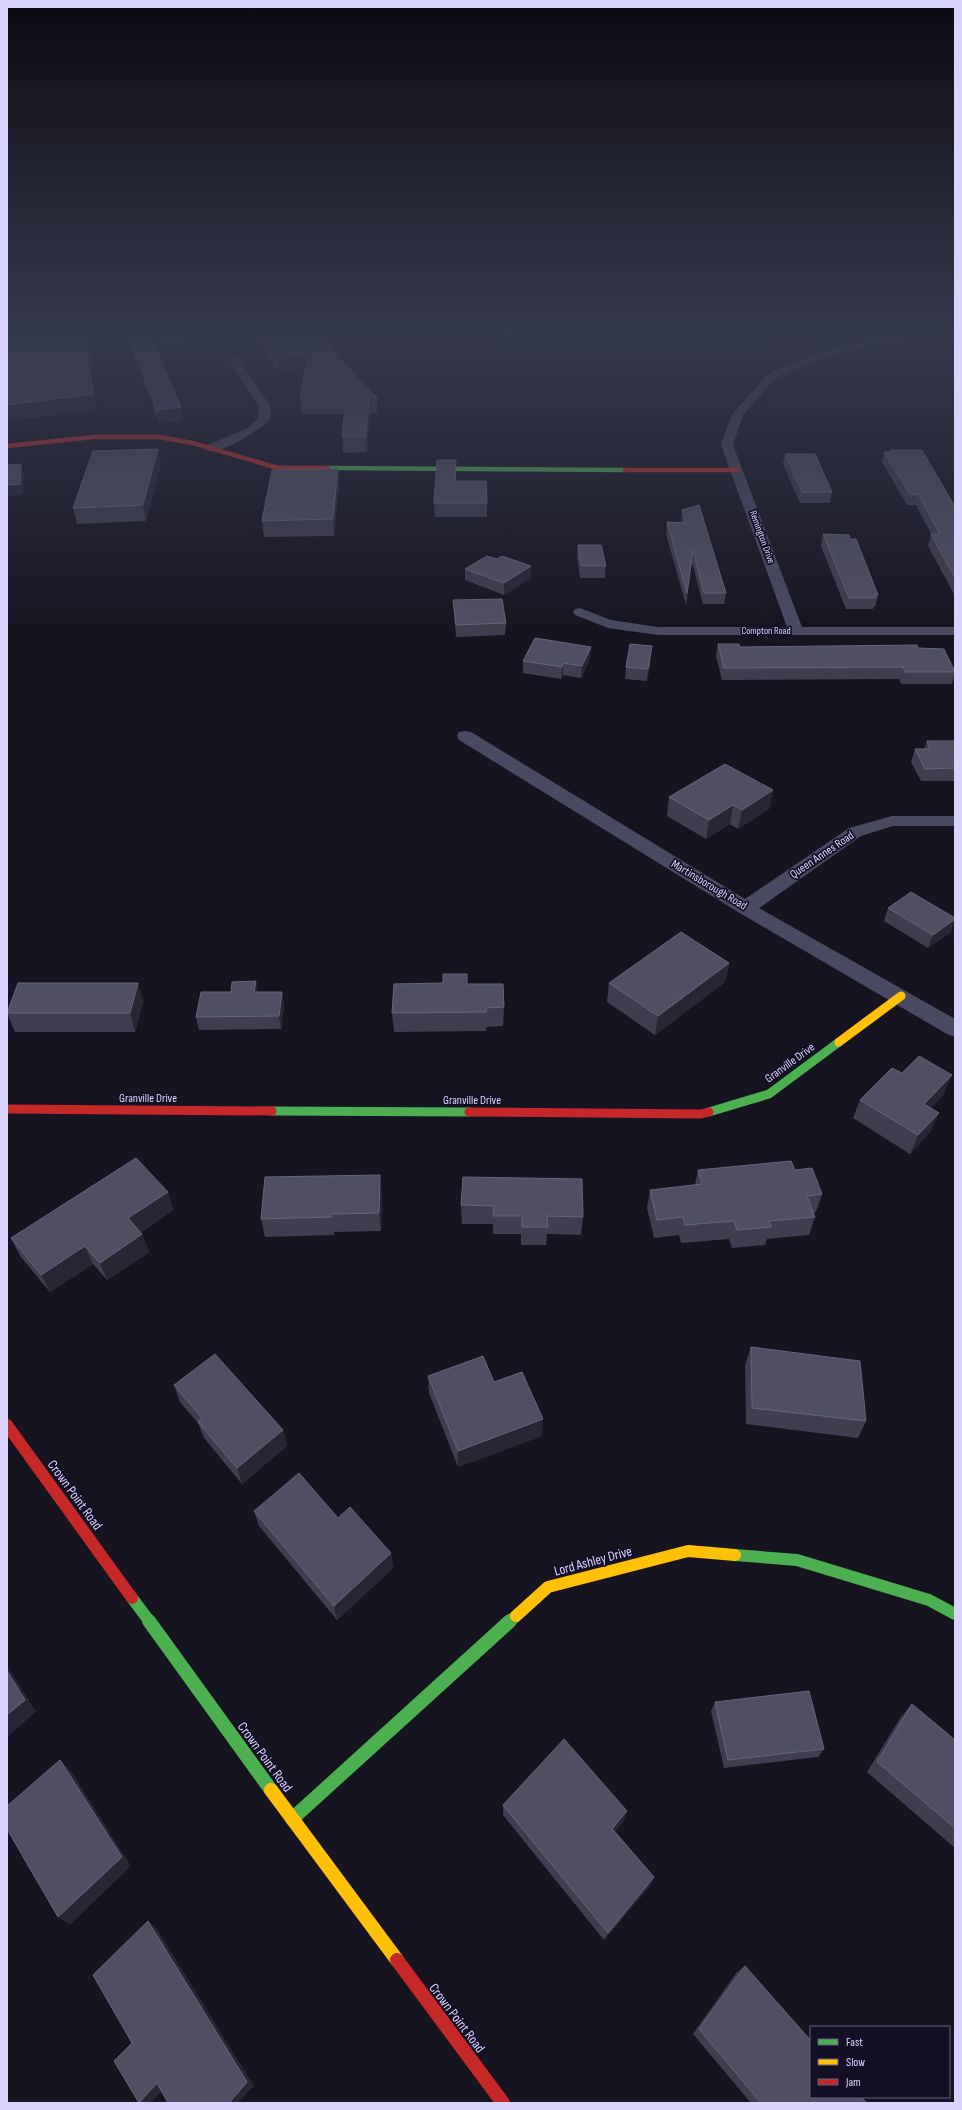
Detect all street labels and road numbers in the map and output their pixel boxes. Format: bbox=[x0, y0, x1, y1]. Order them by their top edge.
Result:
street label: Remington Drive bbox=[747, 509, 777, 565]
street label: Compton Road bbox=[741, 625, 791, 637]
street label: Queen Annes Road bbox=[787, 828, 857, 882]
street label: Martinsborough Road bbox=[668, 856, 750, 914]
street label: Granville Drive bbox=[762, 1040, 818, 1086]
street label: Granville Drive bbox=[119, 1091, 177, 1106]
street label: Granville Drive bbox=[443, 1093, 501, 1108]
street label: Crown Point Road bbox=[44, 1457, 106, 1534]
street label: Lord Ashley Drive bbox=[552, 1542, 634, 1580]
street label: Crown Point Road bbox=[234, 1719, 296, 1796]
street label: Crown Point Road bbox=[425, 1980, 489, 2056]

